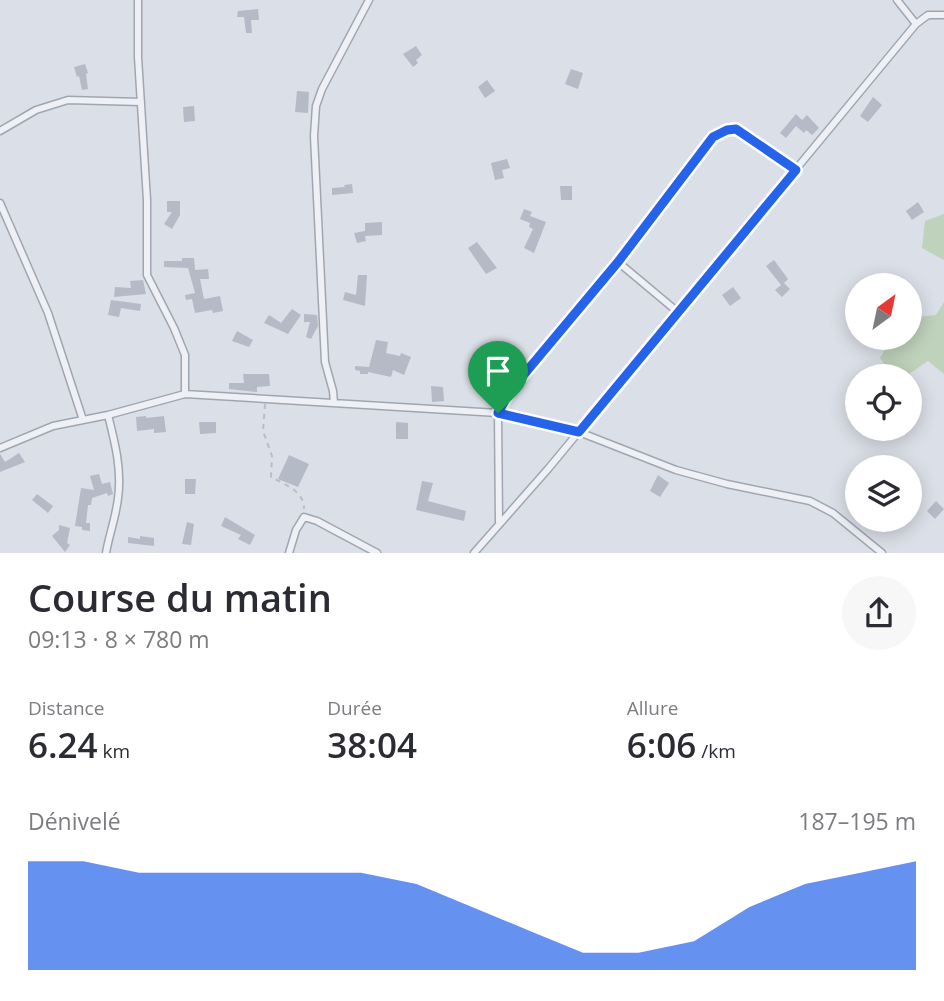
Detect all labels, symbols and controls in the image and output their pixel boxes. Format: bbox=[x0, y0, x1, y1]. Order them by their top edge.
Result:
north arrow bbox=[845, 273, 922, 350]
map controls bbox=[845, 273, 922, 532]
pin bbox=[468, 341, 528, 413]
icon: arrive bbox=[479, 352, 517, 390]
button: locate bbox=[845, 364, 922, 441]
button: layers bbox=[845, 455, 922, 532]
text: Course du matin bbox=[28, 571, 332, 623]
button: share bbox=[842, 576, 916, 650]
text: 09:13 · 8 × 780 m bbox=[28, 623, 210, 655]
text: Distance bbox=[28, 695, 104, 721]
text: Durée bbox=[327, 695, 382, 721]
text: Allure bbox=[627, 695, 678, 721]
text: 6.24 bbox=[28, 721, 98, 768]
text: 38:04 bbox=[327, 721, 417, 768]
text: 6:06 bbox=[627, 721, 696, 768]
text: km bbox=[98, 738, 130, 764]
text: /km bbox=[696, 738, 736, 764]
text: Dénivelé bbox=[28, 805, 121, 837]
text: 187–195 m bbox=[798, 805, 916, 837]

